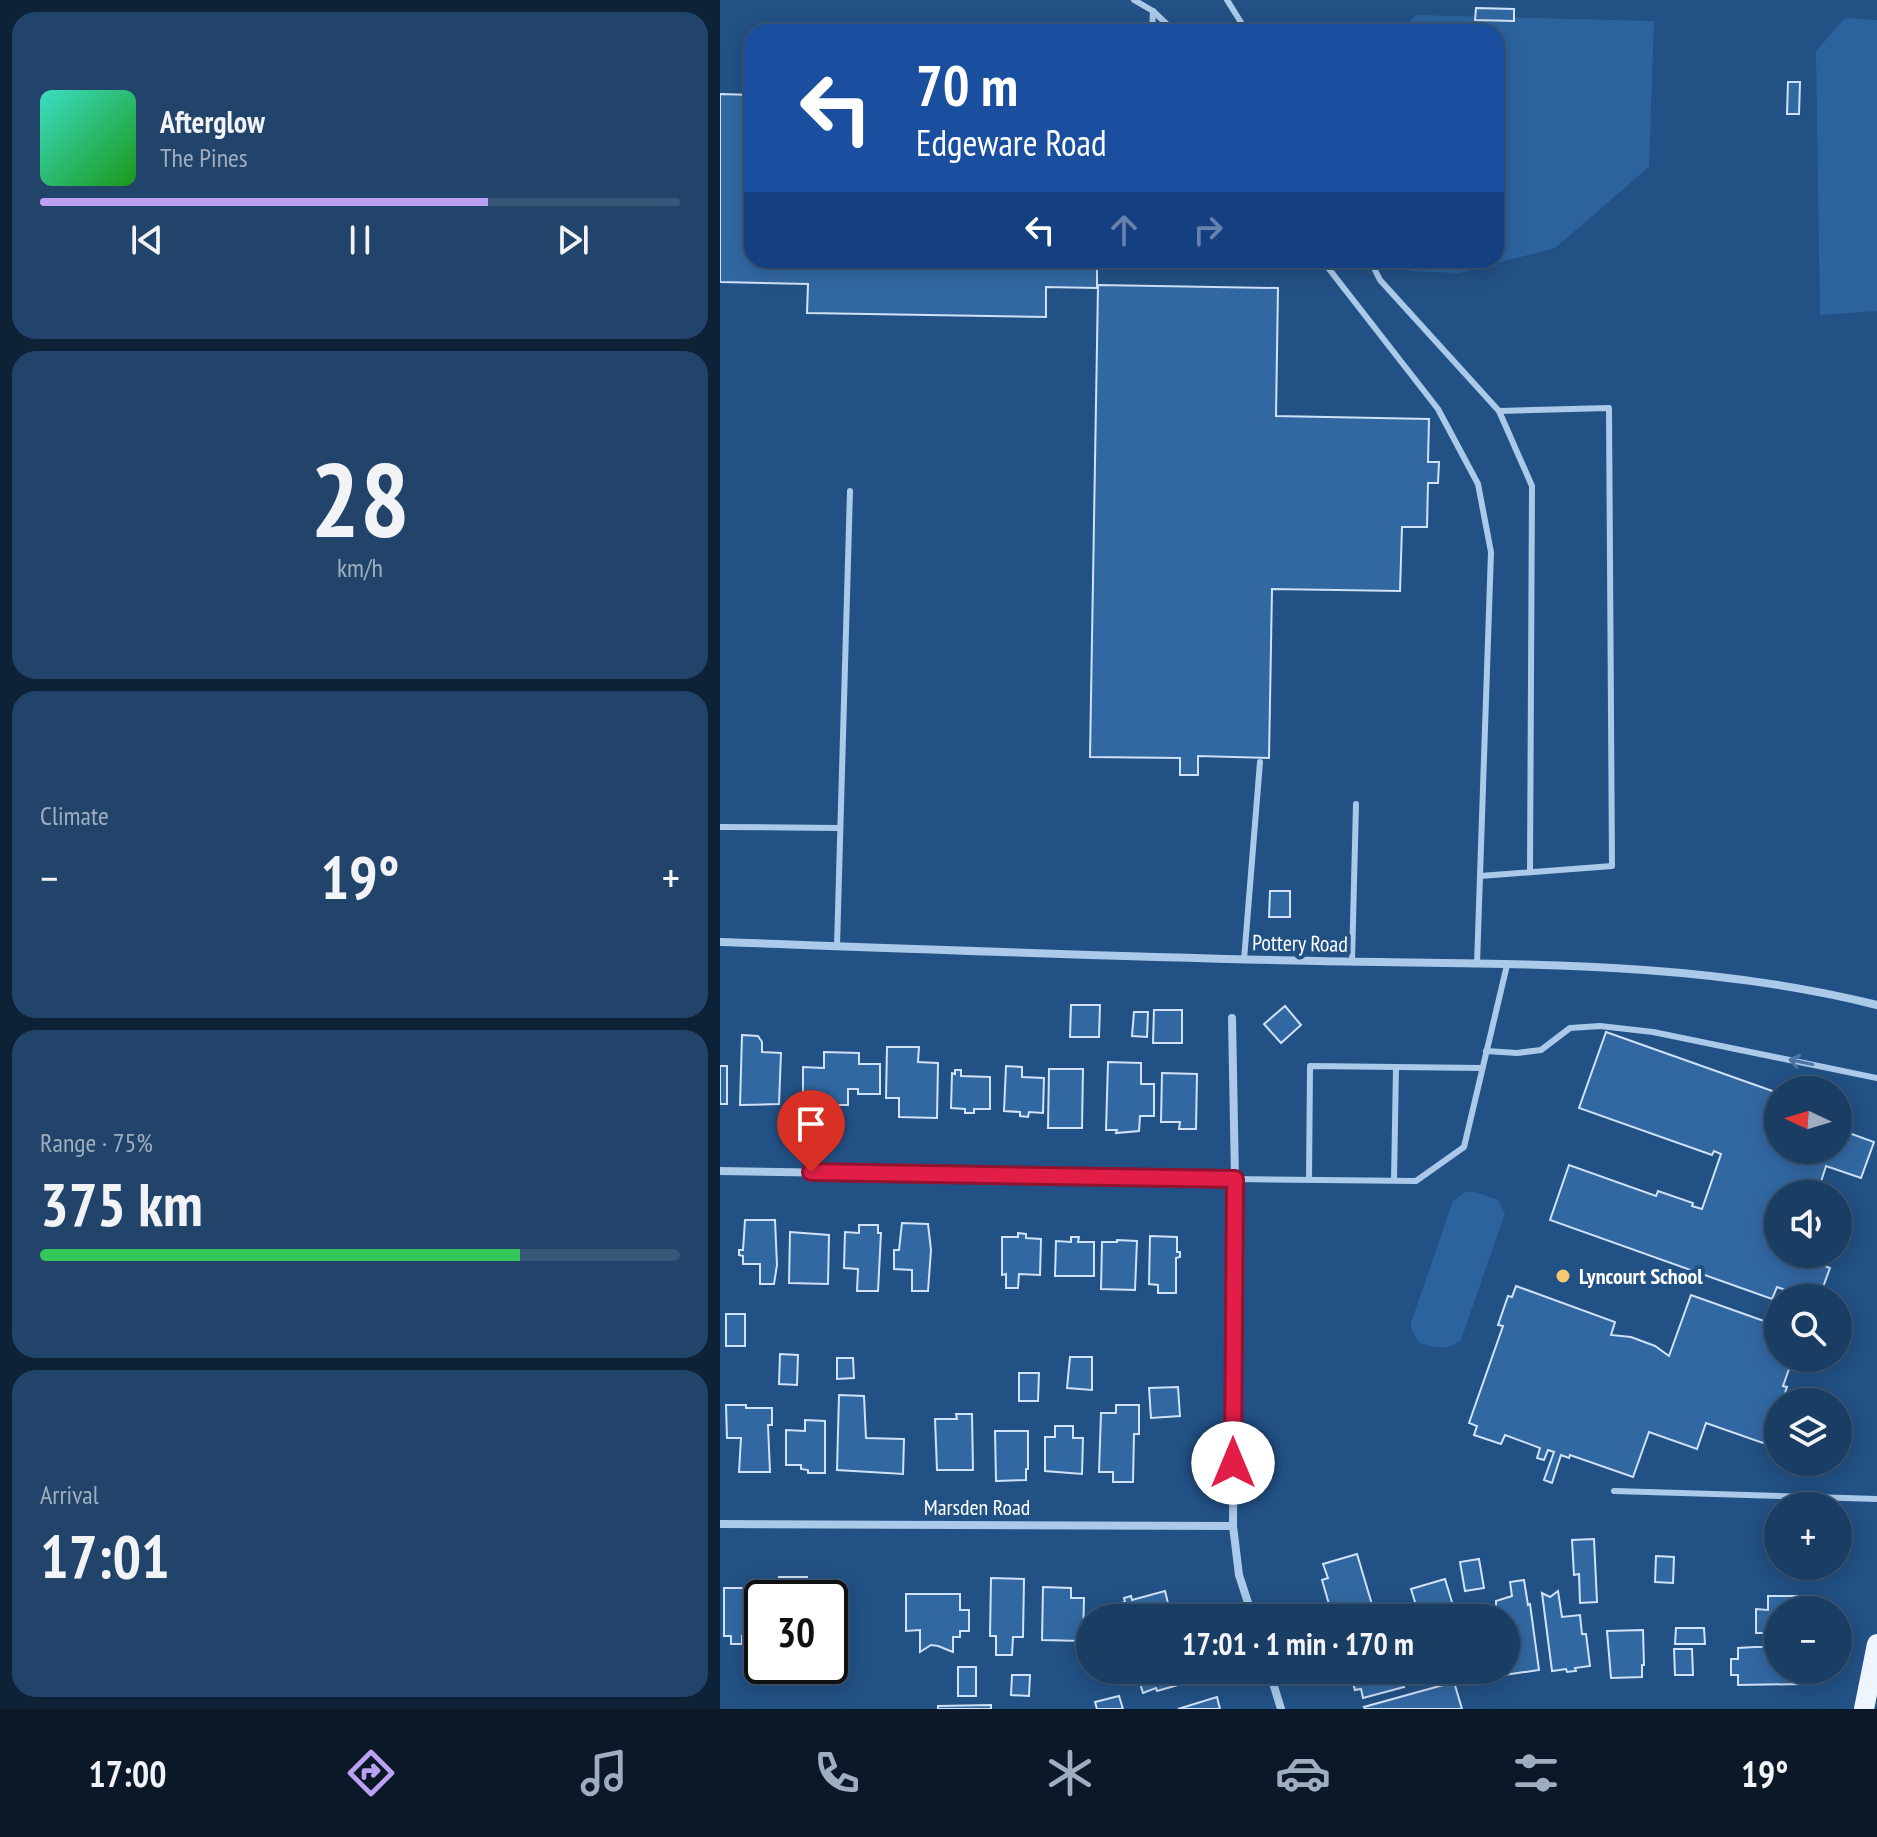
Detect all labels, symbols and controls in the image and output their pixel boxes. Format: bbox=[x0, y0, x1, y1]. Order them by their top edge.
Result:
text: 70 m bbox=[916, 49, 1018, 121]
icon: left bbox=[784, 56, 888, 160]
text: Afterglow bbox=[160, 102, 265, 141]
text: Edgeware Road bbox=[916, 119, 1107, 166]
text: The Pines bbox=[160, 141, 248, 174]
icon: left bbox=[1018, 208, 1062, 252]
icon: ahead bbox=[1102, 208, 1146, 252]
icon: right bbox=[1186, 208, 1230, 252]
icon: previous bbox=[125, 218, 169, 262]
icon: pause bbox=[338, 218, 382, 262]
icon: next bbox=[551, 218, 595, 262]
text: 28 bbox=[310, 431, 410, 566]
text: km/h bbox=[337, 551, 383, 584]
text: Climate bbox=[40, 799, 109, 832]
text: 19° bbox=[320, 838, 400, 916]
text: − bbox=[40, 849, 58, 906]
text: + bbox=[662, 849, 680, 906]
street label: Pottery Road bbox=[1252, 928, 1348, 958]
one-way arrow bbox=[1788, 1054, 1814, 1069]
north arrow bbox=[1764, 1076, 1852, 1164]
map controls bbox=[1764, 1076, 1852, 1684]
pin bbox=[777, 1090, 845, 1172]
icon: arrive bbox=[789, 1102, 833, 1146]
text: Range · 75% bbox=[40, 1126, 153, 1159]
text: 375 km bbox=[40, 1165, 203, 1243]
button: sound bbox=[1764, 1180, 1852, 1268]
place label: Lyncourt School bbox=[1579, 1262, 1703, 1290]
marker: Lyncourt School bbox=[1554, 1267, 1572, 1285]
button: search bbox=[1764, 1284, 1852, 1372]
button: layers bbox=[1764, 1388, 1852, 1476]
position arrow bbox=[1191, 1421, 1275, 1505]
text: Arrival bbox=[40, 1478, 99, 1511]
button: + bbox=[1764, 1492, 1852, 1580]
street label: Marsden Road bbox=[924, 1493, 1030, 1521]
text: 17:01 bbox=[40, 1517, 170, 1595]
speed limit sign: 30 bbox=[744, 1580, 848, 1684]
button: − bbox=[1764, 1596, 1852, 1684]
text: 17:01 · 1 min · 170 m bbox=[1182, 1624, 1414, 1663]
icon: directions bbox=[343, 1745, 399, 1801]
icon: music bbox=[576, 1745, 632, 1801]
icon: phone bbox=[809, 1745, 865, 1801]
icon: climate bbox=[1042, 1745, 1098, 1801]
icon: car bbox=[1275, 1745, 1331, 1801]
icon: filters bbox=[1508, 1745, 1564, 1801]
text: 17:00 bbox=[88, 1750, 166, 1797]
text: 19° bbox=[1741, 1750, 1788, 1797]

